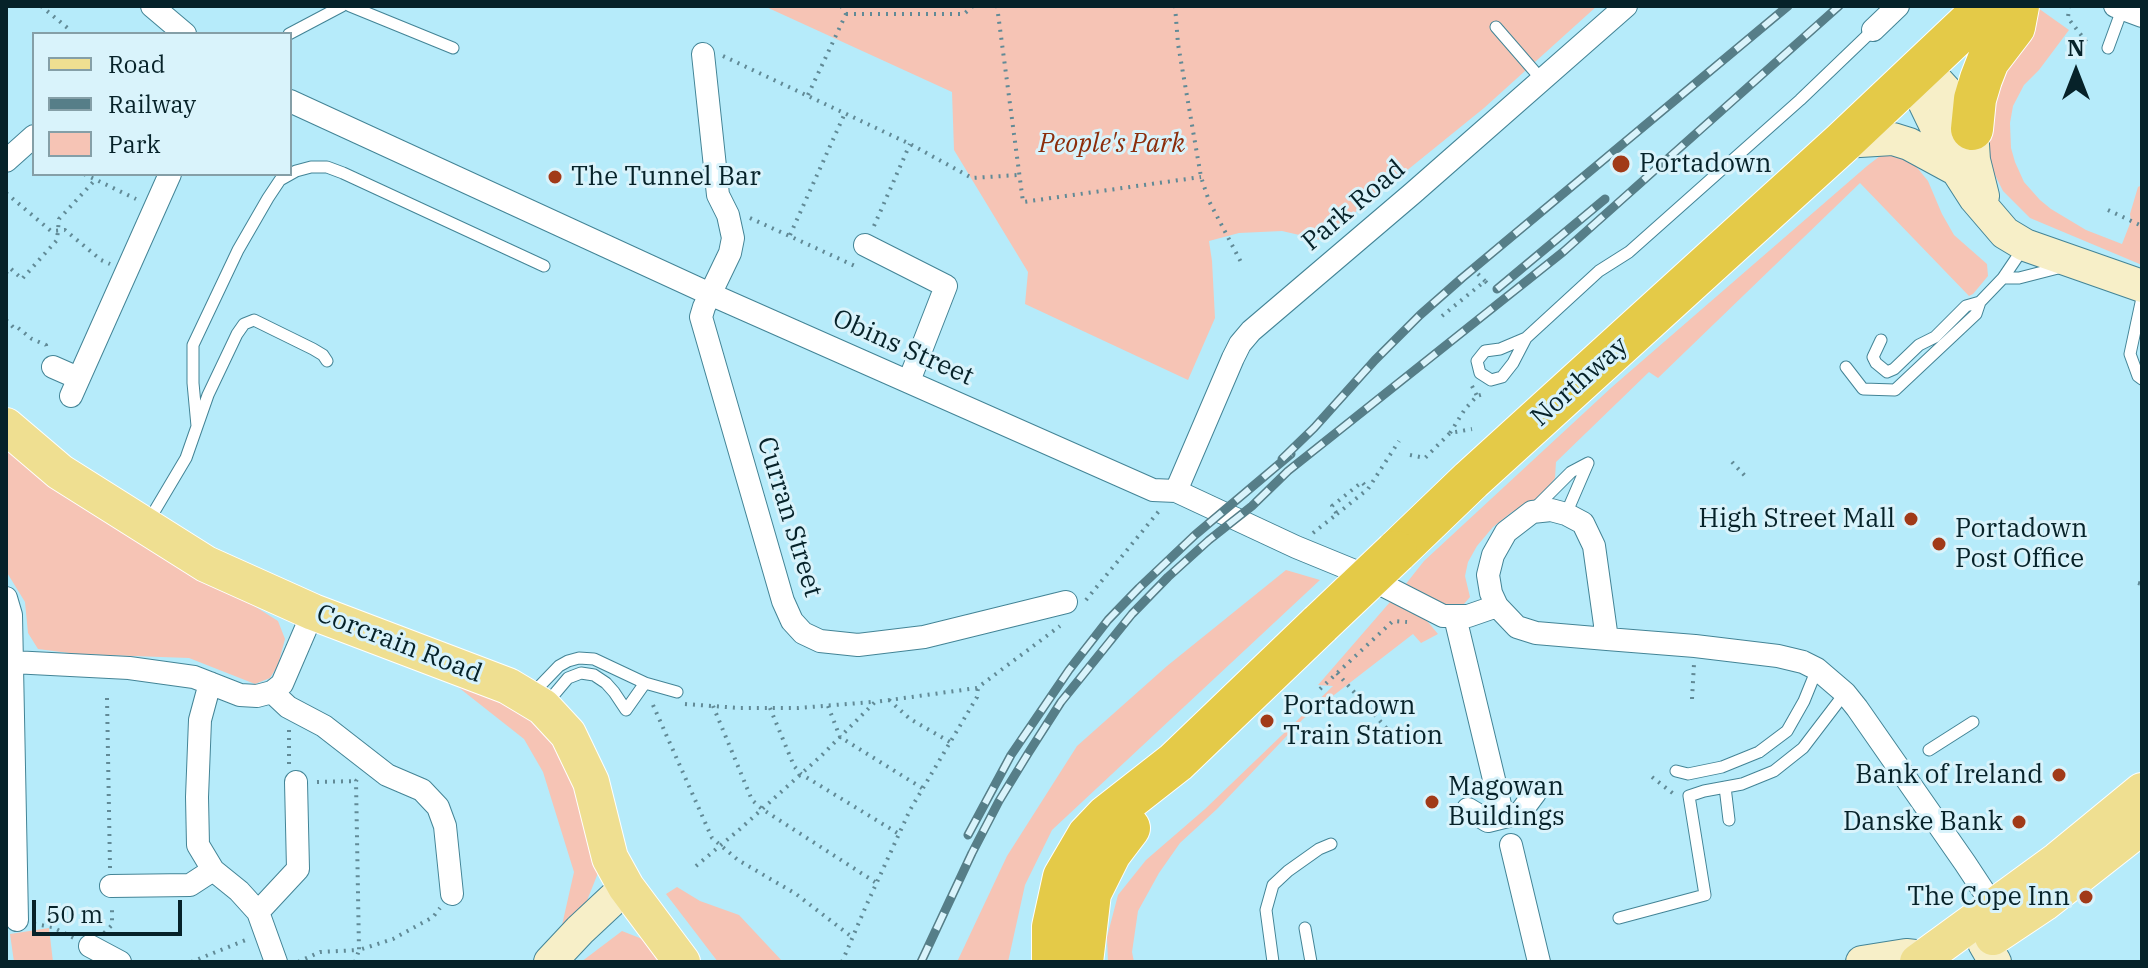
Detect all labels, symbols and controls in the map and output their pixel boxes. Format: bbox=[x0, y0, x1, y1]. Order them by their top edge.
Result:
legend bbox=[32, 32, 292, 176]
north arrow bbox=[2036, 32, 2116, 112]
text: N bbox=[2067, 33, 2085, 62]
text: Road bbox=[108, 48, 165, 80]
text: Railway bbox=[108, 88, 196, 120]
text: Park bbox=[108, 128, 160, 160]
park label: People's Park bbox=[1039, 128, 1185, 160]
place label: Portadown bbox=[1639, 148, 1772, 180]
marker: Portadown bbox=[1610, 153, 1632, 175]
street label: Park Road bbox=[1296, 154, 1412, 258]
place label: The Tunnel Bar bbox=[571, 161, 761, 193]
marker: The Tunnel Bar bbox=[546, 168, 564, 186]
street label: Obins Street bbox=[828, 303, 978, 393]
street label: Northway bbox=[1525, 330, 1635, 434]
street label: Curran Street bbox=[750, 433, 828, 601]
place label: High Street Mall bbox=[1698, 503, 1895, 535]
marker: High Street Mall bbox=[1902, 510, 1920, 528]
place label: Portadown Post Office bbox=[1955, 513, 2088, 574]
marker: Portadown Post Office bbox=[1930, 535, 1948, 553]
street label: Corcrain Road bbox=[312, 598, 486, 690]
place label: Portadown Train Station bbox=[1283, 690, 1443, 752]
marker: Portadown Train Station bbox=[1258, 712, 1276, 730]
place label: Bank of Ireland bbox=[1855, 759, 2043, 791]
marker: Bank of Ireland bbox=[2050, 766, 2068, 784]
place label: Magowan Buildings bbox=[1448, 771, 1565, 832]
marker: Magowan Buildings bbox=[1423, 793, 1441, 811]
place label: Danske Bank bbox=[1843, 806, 2003, 838]
marker: Danske Bank bbox=[2010, 813, 2028, 831]
place label: The Cope Inn bbox=[1907, 881, 2070, 913]
scale bar bbox=[36, 884, 186, 934]
marker: The Cope Inn bbox=[2077, 888, 2095, 906]
text: 50 m bbox=[46, 898, 103, 930]

